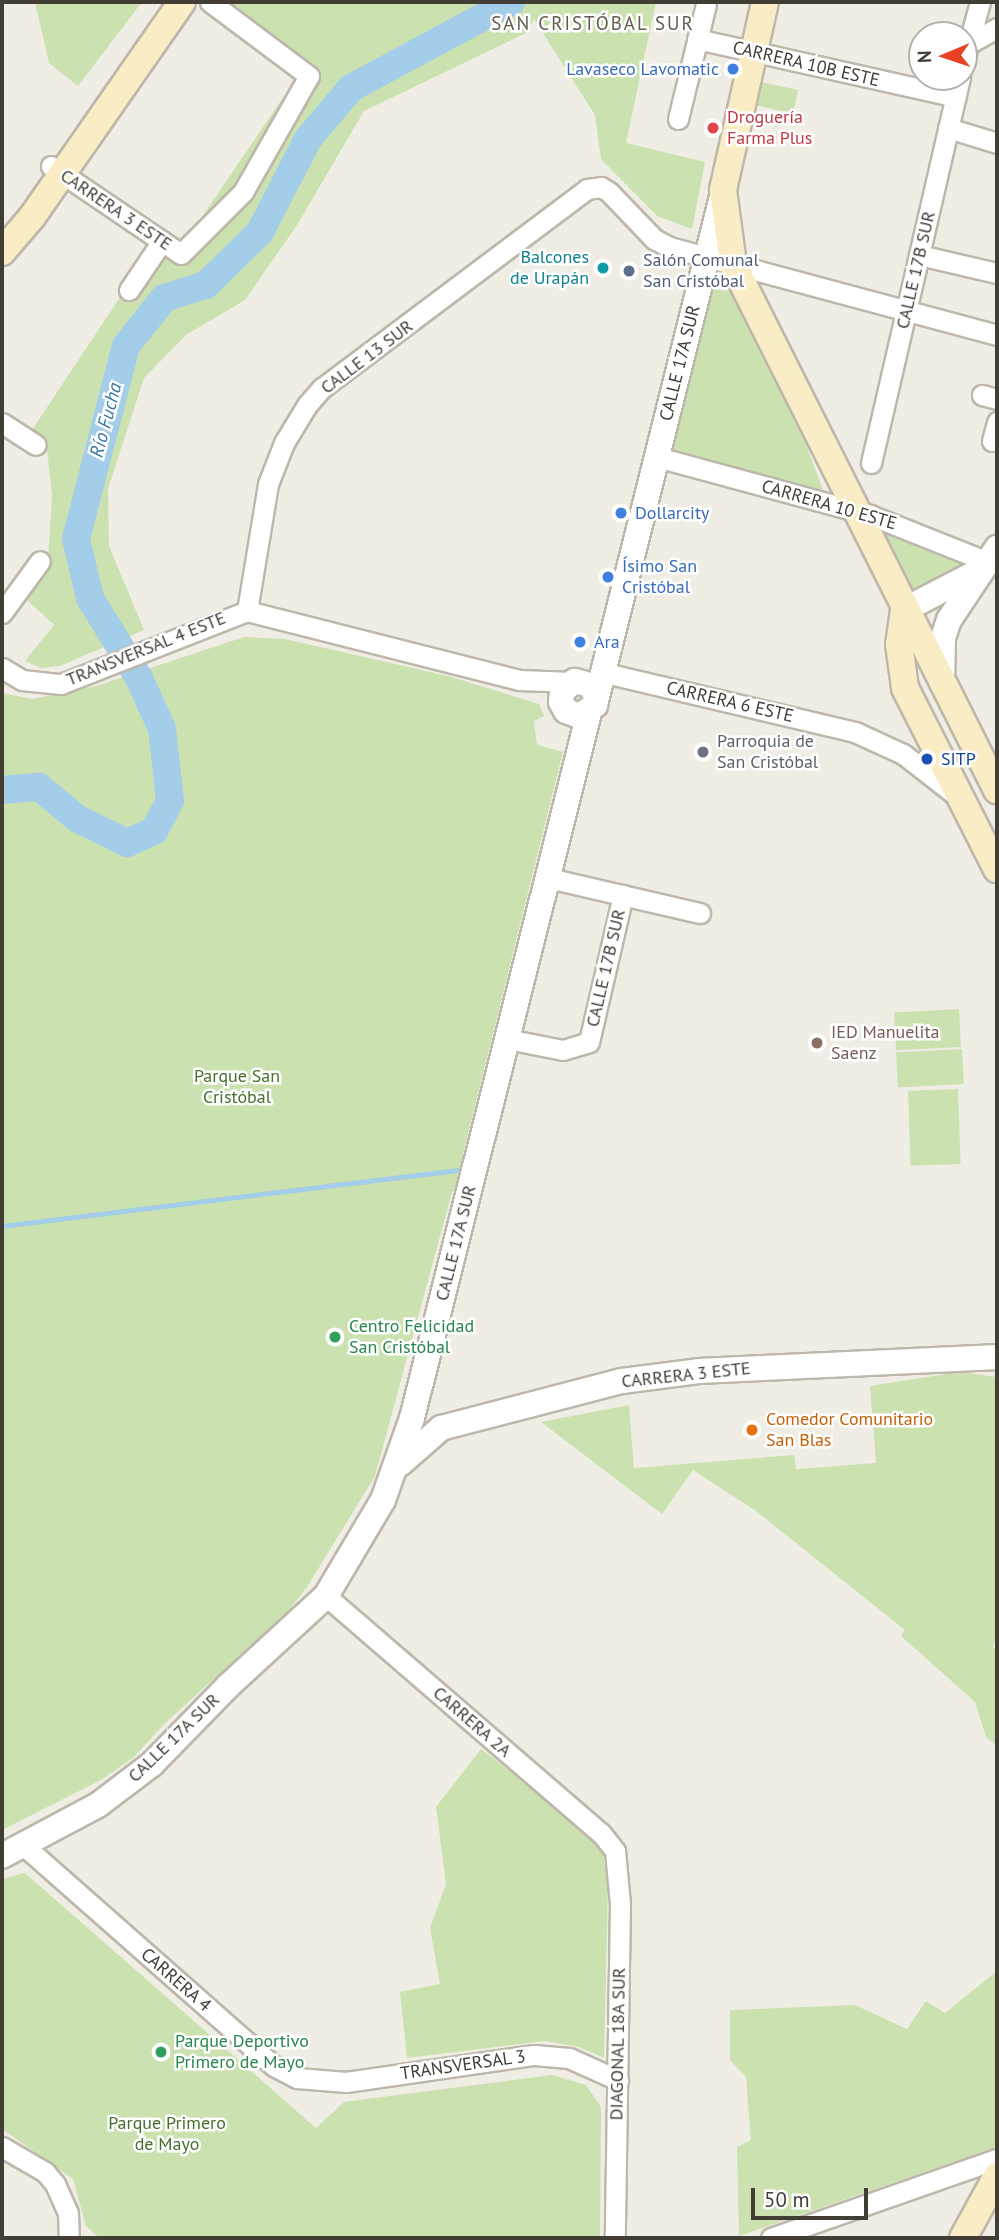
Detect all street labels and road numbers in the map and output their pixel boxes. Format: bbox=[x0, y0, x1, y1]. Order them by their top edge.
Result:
street label: CARRERA 10B ESTE bbox=[730, 37, 882, 91]
street label: CARRERA 3 ESTE bbox=[56, 165, 176, 255]
street label: CALLE 17B SUR bbox=[892, 209, 940, 331]
street label: CALLE 17A SUR bbox=[655, 303, 705, 423]
street label: CALLE 13 SUR bbox=[317, 315, 417, 399]
street label: CARRERA 10 ESTE bbox=[759, 475, 899, 535]
street label: TRANSVERSAL 4 ESTE bbox=[63, 607, 229, 691]
street label: CARRERA 6 ESTE bbox=[664, 677, 796, 727]
street label: CALLE 17B SUR bbox=[582, 907, 630, 1029]
street label: CALLE 17A SUR bbox=[431, 1183, 481, 1303]
street label: CARRERA 3 ESTE bbox=[620, 1357, 752, 1393]
street label: CARRERA 2A bbox=[428, 1682, 516, 1762]
street label: CALLE 17A SUR bbox=[124, 1689, 224, 1787]
street label: CARRERA 4 bbox=[136, 1943, 216, 2017]
street label: DIAGONAL 18A SUR bbox=[606, 1967, 630, 2121]
street label: TRANSVERSAL 3 bbox=[399, 2045, 527, 2085]

